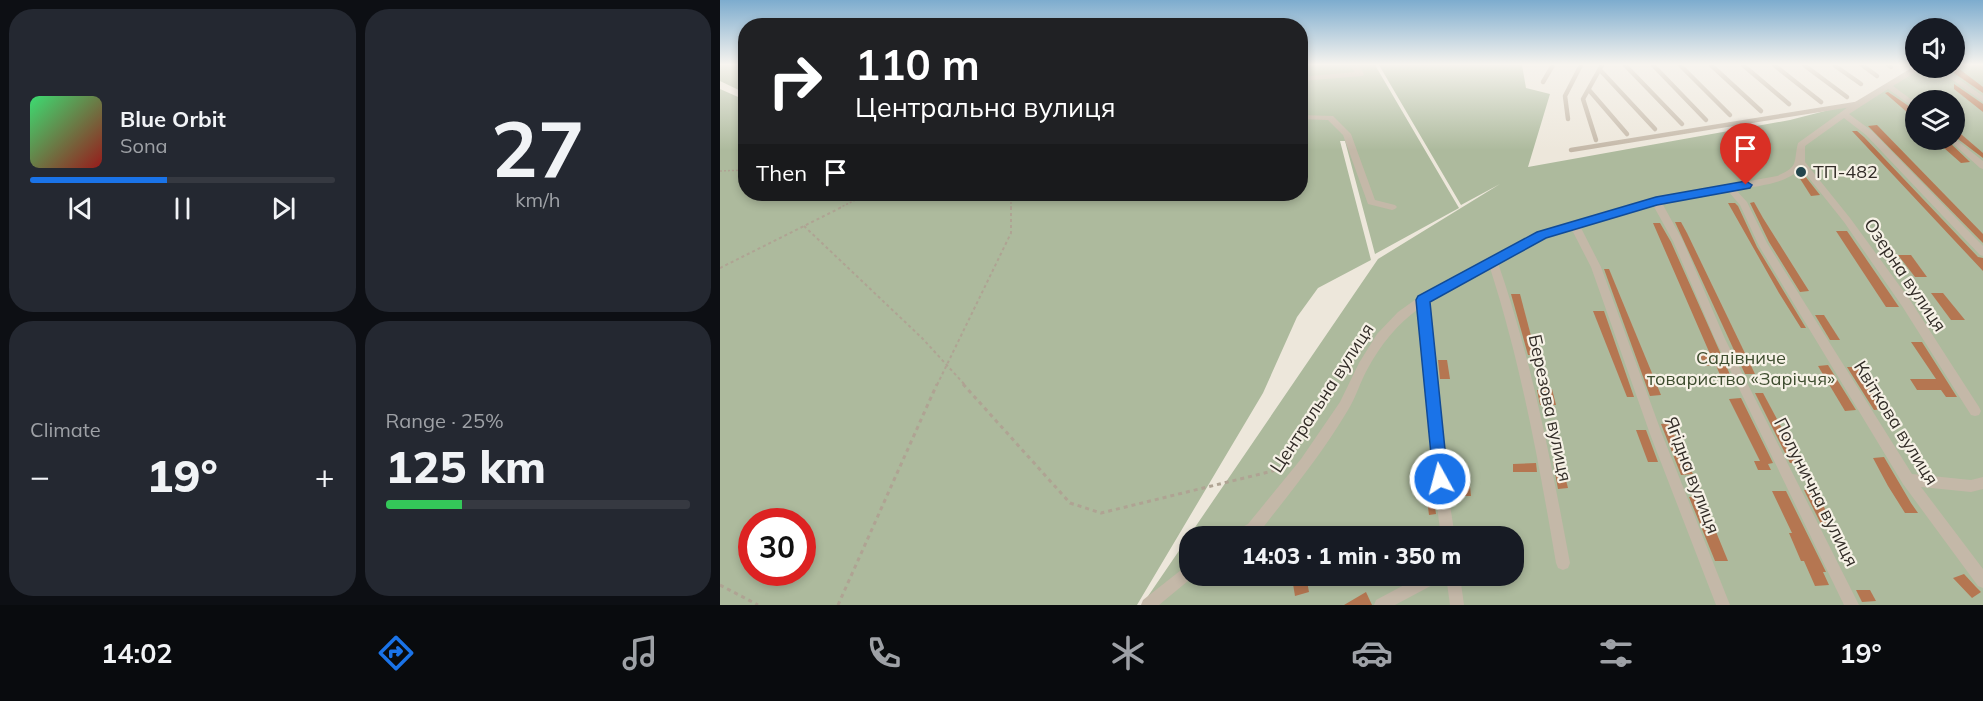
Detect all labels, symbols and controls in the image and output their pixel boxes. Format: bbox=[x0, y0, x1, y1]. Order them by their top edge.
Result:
map controls bbox=[1905, 18, 1965, 150]
button: sound bbox=[1905, 18, 1965, 78]
text: 110 m bbox=[855, 38, 980, 91]
icon: right bbox=[756, 42, 834, 120]
text: Центральна вулиця bbox=[855, 90, 1115, 124]
button: layers bbox=[1905, 90, 1965, 150]
text: 27 bbox=[491, 99, 585, 197]
text: Blue Orbit bbox=[120, 105, 226, 133]
pin bbox=[1720, 123, 1771, 185]
icon: arrive bbox=[1729, 132, 1762, 165]
text: Sona bbox=[120, 133, 168, 158]
icon: arrive bbox=[819, 156, 852, 189]
text: Then bbox=[756, 159, 807, 187]
place label: ТП-482 bbox=[1813, 160, 1878, 183]
marker: ТП-482 bbox=[1794, 165, 1808, 179]
text: km/h bbox=[515, 187, 560, 212]
icon: previous bbox=[64, 192, 97, 225]
icon: pause bbox=[166, 192, 199, 225]
icon: next bbox=[267, 192, 300, 225]
street label: Озерна вулиця bbox=[1859, 214, 1952, 336]
street label: Центральна вулиця bbox=[1265, 319, 1379, 477]
street label: Березова вулиця bbox=[1524, 332, 1577, 484]
park label: Садівниче товариство «Заріччя» bbox=[1647, 346, 1835, 390]
street label: Квіткова вулиця bbox=[1849, 357, 1944, 489]
text: Range · 25% bbox=[386, 408, 504, 433]
street label: Ягідна вулиця bbox=[1660, 413, 1725, 537]
street label: Полунична вулиця bbox=[1769, 414, 1864, 570]
text: Climate bbox=[30, 417, 101, 442]
text: 125 km bbox=[386, 438, 546, 494]
text: 19° bbox=[147, 447, 218, 503]
position arrow bbox=[1408, 447, 1472, 511]
text: − bbox=[30, 455, 50, 496]
text: + bbox=[315, 455, 335, 496]
speed limit sign: 30 bbox=[738, 508, 816, 586]
text: 14:03 · 1 min · 350 m bbox=[1242, 542, 1461, 570]
icon: directions bbox=[375, 632, 417, 674]
icon: music bbox=[619, 632, 661, 674]
icon: phone bbox=[863, 632, 905, 674]
icon: climate bbox=[1107, 632, 1149, 674]
icon: car bbox=[1351, 632, 1393, 674]
icon: filters bbox=[1595, 632, 1637, 674]
text: 14:02 bbox=[101, 636, 173, 670]
text: 19° bbox=[1839, 636, 1882, 670]

